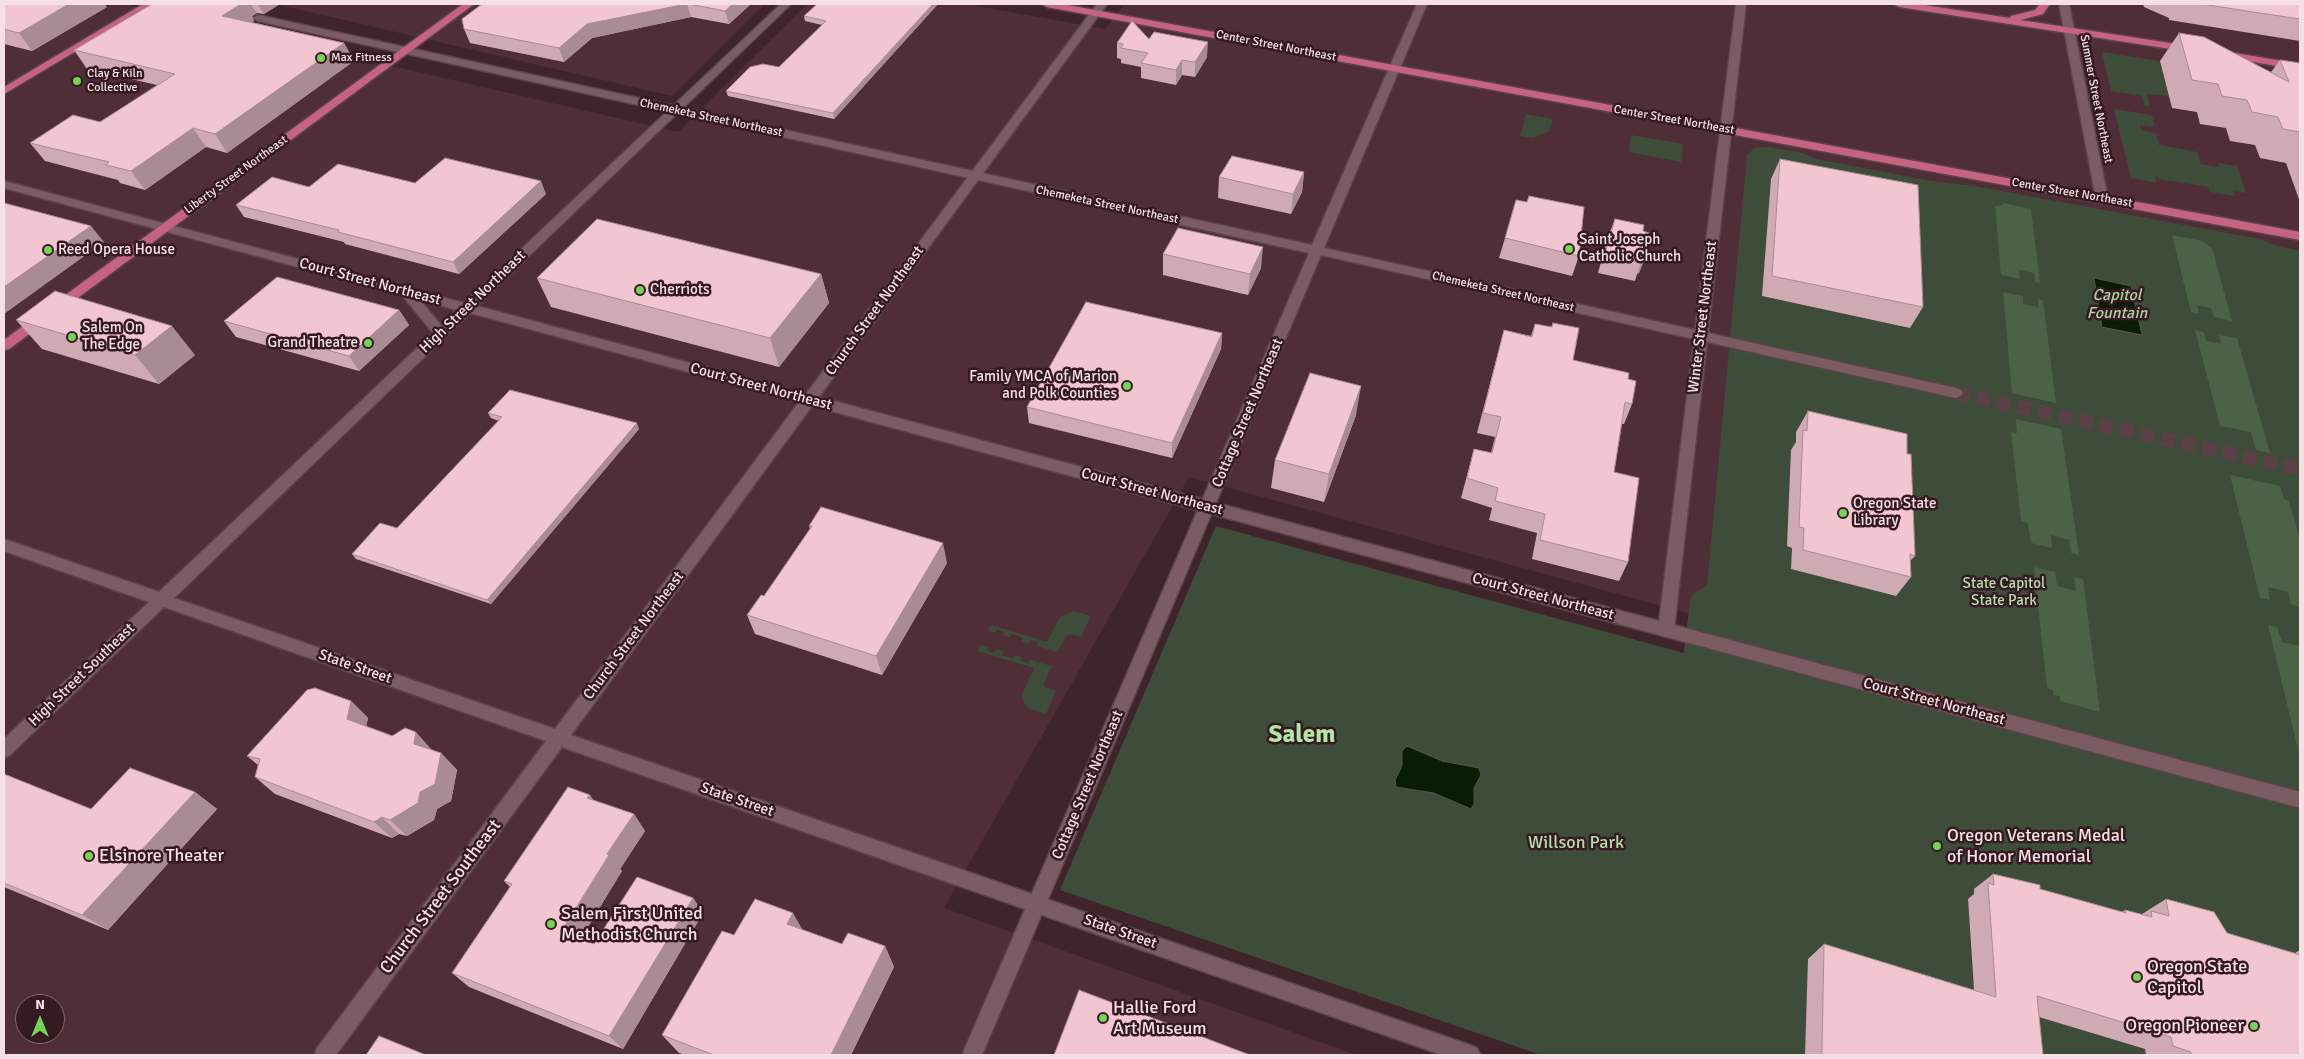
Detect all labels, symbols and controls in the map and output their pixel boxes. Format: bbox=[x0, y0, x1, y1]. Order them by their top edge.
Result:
street label: Center Street Northeast bbox=[1215, 27, 1337, 65]
street label: Summer Street Northeast bbox=[2076, 33, 2116, 165]
place label: Max Fitness bbox=[331, 51, 392, 65]
marker: Max Fitness bbox=[315, 52, 327, 64]
place label: Clay & Kiln Collective bbox=[87, 67, 143, 95]
marker: Clay & Kiln Collective bbox=[71, 75, 83, 87]
street label: Chemeketa Street Northeast bbox=[638, 96, 784, 140]
street label: Center Street Northeast bbox=[1613, 102, 1735, 138]
street label: Liberty Street Northeast bbox=[182, 133, 290, 217]
street label: Center Street Northeast bbox=[2011, 175, 2133, 211]
street label: Chemeketa Street Northeast bbox=[1034, 183, 1180, 227]
place label: Saint Joseph Catholic Church bbox=[1579, 231, 1681, 266]
street label: Winter Street Northeast bbox=[1685, 240, 1721, 394]
place label: Reed Opera House bbox=[58, 241, 175, 259]
street label: Church Street Northeast bbox=[822, 243, 928, 379]
marker: Saint Joseph Catholic Church bbox=[1563, 243, 1575, 255]
marker: Reed Opera House bbox=[42, 244, 54, 256]
street label: High Street Northeast bbox=[416, 247, 530, 357]
street label: Court Street Northeast bbox=[297, 254, 443, 310]
street label: Chemeketa Street Northeast bbox=[1431, 269, 1575, 315]
place label: Cherriots bbox=[650, 281, 710, 299]
marker: Cherriots bbox=[634, 284, 646, 296]
water label: Capitol Fountain bbox=[2087, 286, 2147, 324]
place label: Salem On The Edge bbox=[82, 319, 143, 354]
marker: Salem On The Edge bbox=[66, 331, 78, 343]
place label: Grand Theatre bbox=[267, 334, 358, 352]
street label: Cottage Street Northeast bbox=[1208, 336, 1288, 490]
marker: Grand Theatre bbox=[362, 337, 374, 349]
street label: Court Street Northeast bbox=[688, 359, 834, 415]
place label: Family YMCA of Marion and Polk Counties bbox=[969, 368, 1117, 403]
marker: Family YMCA of Marion and Polk Counties bbox=[1121, 380, 1133, 392]
street label: Court Street Northeast bbox=[1079, 464, 1225, 520]
place label: Oregon State Library bbox=[1853, 495, 1936, 530]
marker: Oregon State Library bbox=[1837, 507, 1849, 519]
street label: Church Street Northeast bbox=[580, 568, 688, 704]
street label: Court Street Northeast bbox=[1470, 569, 1616, 625]
park label: State Capitol State Park bbox=[1963, 575, 2045, 610]
street label: High Street Southeast bbox=[25, 620, 139, 730]
street label: State Street bbox=[316, 646, 394, 688]
street label: Court Street Northeast bbox=[1861, 674, 2007, 730]
street label: Cottage Street Northeast bbox=[1048, 708, 1128, 862]
district label: Salem bbox=[1269, 720, 1335, 750]
street label: State Street bbox=[698, 779, 776, 821]
street label: Church Street Southeast bbox=[376, 816, 506, 978]
place label: Oregon Veterans Medal of Honor Memorial bbox=[1947, 825, 2125, 868]
park label: Willson Park bbox=[1528, 832, 1624, 854]
marker: Oregon Veterans Medal of Honor Memorial bbox=[1931, 840, 1943, 852]
place label: Elsinore Theater bbox=[99, 845, 224, 867]
marker: Elsinore Theater bbox=[83, 850, 95, 862]
place label: Salem First United Methodist Church bbox=[561, 903, 703, 946]
street label: State Street bbox=[1081, 911, 1159, 953]
marker: Salem First United Methodist Church bbox=[545, 918, 557, 930]
place label: Oregon State Capitol bbox=[2147, 956, 2247, 999]
marker: Oregon State Capitol bbox=[2131, 971, 2143, 983]
north arrow bbox=[15, 994, 65, 1044]
text: N bbox=[35, 996, 45, 1013]
place label: Hallie Ford Art Museum bbox=[1113, 997, 1207, 1040]
marker: Hallie Ford Art Museum bbox=[1097, 1012, 1109, 1024]
place label: Oregon Pioneer bbox=[2125, 1015, 2244, 1037]
marker: Oregon Pioneer bbox=[2248, 1020, 2260, 1032]

